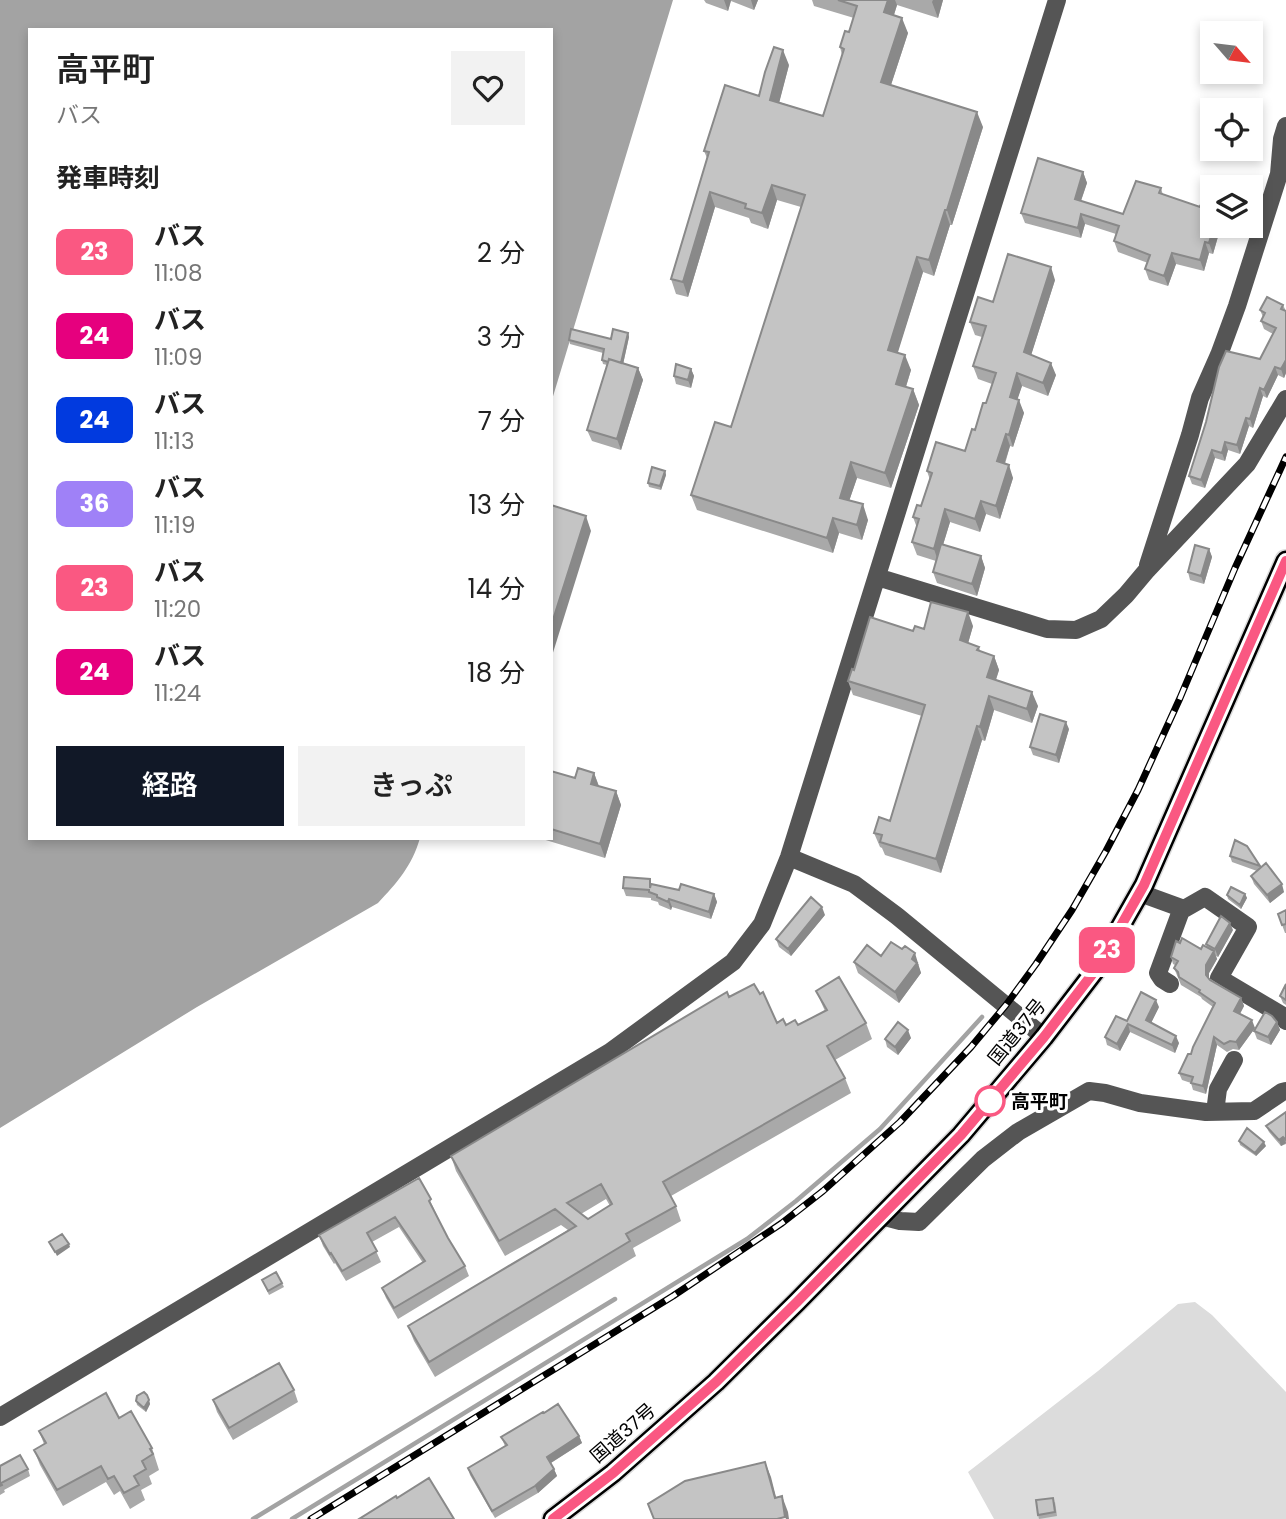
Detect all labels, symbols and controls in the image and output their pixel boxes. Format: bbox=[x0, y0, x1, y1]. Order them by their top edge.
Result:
north arrow bbox=[1200, 21, 1264, 84]
map controls bbox=[1200, 21, 1263, 238]
text: 高平町 bbox=[56, 46, 155, 93]
button: heart bbox=[451, 51, 525, 125]
button: locate bbox=[1200, 98, 1263, 161]
text: バス bbox=[56, 99, 102, 131]
text: 発車時刻 bbox=[56, 160, 160, 196]
button: layers bbox=[1200, 175, 1263, 238]
text: バス bbox=[154, 218, 206, 254]
text: 23 bbox=[80, 235, 109, 268]
text: 2 分 bbox=[477, 235, 525, 271]
text: 11:08 bbox=[154, 257, 203, 289]
text: バス bbox=[154, 302, 206, 338]
text: 24 bbox=[80, 319, 109, 352]
text: 3 分 bbox=[477, 319, 525, 355]
text: 11:09 bbox=[154, 341, 203, 373]
text: バス bbox=[154, 386, 206, 422]
text: 24 bbox=[80, 403, 109, 436]
text: 7 分 bbox=[478, 403, 525, 439]
text: 11:13 bbox=[154, 425, 195, 457]
text: バス bbox=[154, 470, 206, 506]
text: 36 bbox=[80, 487, 109, 520]
text: 13 分 bbox=[468, 487, 525, 523]
text: 11:19 bbox=[154, 509, 195, 541]
text: バス bbox=[154, 554, 206, 590]
text: 23 bbox=[80, 571, 109, 604]
text: 14 分 bbox=[467, 571, 525, 607]
text: 11:20 bbox=[154, 593, 201, 625]
text: バス bbox=[154, 638, 206, 674]
text: 24 bbox=[80, 655, 109, 688]
text: 18 分 bbox=[467, 655, 525, 691]
text: 11:24 bbox=[154, 677, 201, 709]
button: 経路 bbox=[56, 746, 284, 826]
button: きっぷ bbox=[298, 746, 525, 826]
line badge: 23 bbox=[1076, 927, 1138, 973]
text: 23 bbox=[1093, 933, 1121, 966]
street label: 国道37号 bbox=[982, 993, 1052, 1071]
marker: 高平町 bbox=[975, 1086, 1005, 1116]
place label: 高平町 bbox=[1011, 1088, 1068, 1115]
street label: 国道37号 bbox=[584, 1397, 662, 1469]

